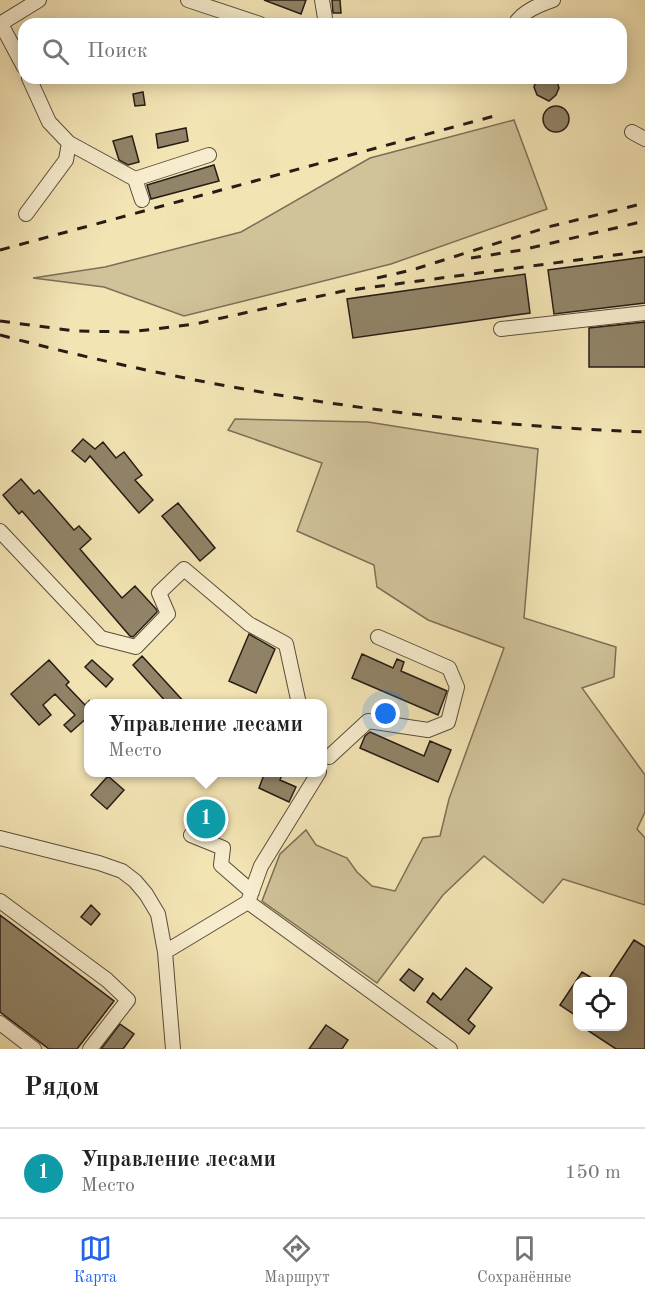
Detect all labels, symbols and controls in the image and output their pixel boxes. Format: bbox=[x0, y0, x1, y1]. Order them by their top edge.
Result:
search box bbox=[18, 18, 627, 84]
icon: search bbox=[39, 35, 72, 68]
text: Поиск bbox=[87, 40, 148, 62]
popup bbox=[84, 699, 327, 777]
your location bbox=[371, 699, 400, 728]
text: Управление лесами bbox=[108, 714, 303, 736]
text: Место bbox=[108, 741, 162, 761]
pin: 1 bbox=[186, 796, 226, 842]
map controls bbox=[573, 977, 627, 1031]
button: locate bbox=[573, 977, 627, 1031]
text: Рядом bbox=[24, 1075, 99, 1101]
text: Управление лесами bbox=[81, 1149, 276, 1171]
text: 1 bbox=[38, 1163, 49, 1183]
text: 150 m bbox=[565, 1163, 621, 1183]
text: Место bbox=[81, 1176, 135, 1196]
tab: Карта bbox=[74, 1232, 117, 1288]
tab: Маршрут bbox=[264, 1232, 330, 1288]
tab: Сохранённые bbox=[477, 1232, 571, 1288]

